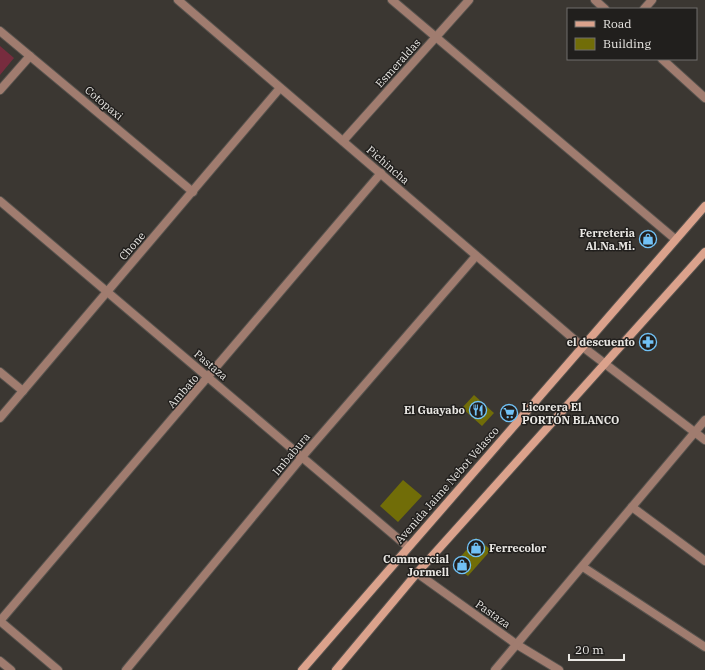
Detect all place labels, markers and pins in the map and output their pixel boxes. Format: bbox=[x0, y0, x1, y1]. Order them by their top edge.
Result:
place label: Ferreteria Al.Na.Mi. bbox=[580, 226, 635, 253]
shop icon: Ferreteria Al.Na.Mi. bbox=[638, 229, 658, 249]
pharmacy icon: el descuento bbox=[638, 332, 658, 352]
place label: el descuento bbox=[567, 335, 635, 349]
restaurant icon: El Guayabo bbox=[468, 400, 488, 420]
place label: Licorera El PORTÓN BLANCO bbox=[522, 400, 619, 427]
place label: El Guayabo bbox=[404, 403, 465, 417]
supermarket icon: Licorera El PORTÓN BLANCO bbox=[499, 403, 519, 423]
shop icon: Ferrecolor bbox=[466, 538, 486, 558]
place label: Ferrecolor bbox=[489, 541, 547, 555]
place label: Commercial Jormell bbox=[383, 552, 449, 579]
shop icon: Commercial Jormell bbox=[452, 555, 472, 575]

